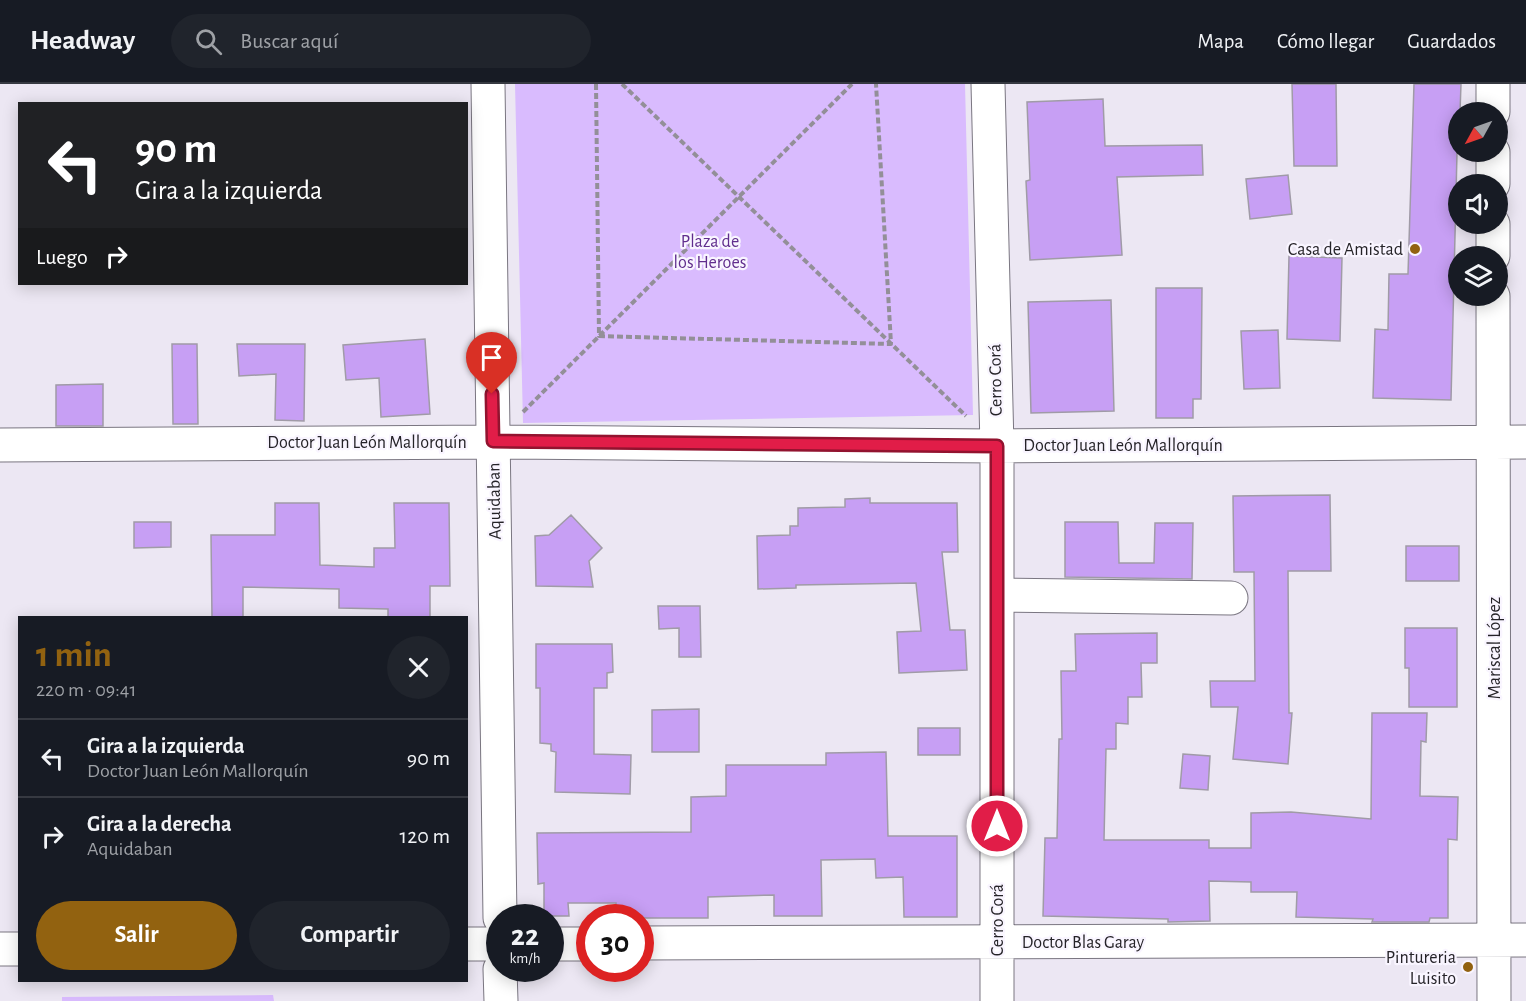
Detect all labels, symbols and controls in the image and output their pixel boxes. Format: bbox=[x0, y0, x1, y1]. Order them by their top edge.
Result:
search box bbox=[171, 14, 591, 68]
icon: search bbox=[192, 25, 225, 58]
text: Headway bbox=[30, 27, 135, 55]
text: Buscar aquí bbox=[240, 30, 338, 52]
text: Mapa bbox=[1198, 31, 1244, 52]
text: Cómo llegar bbox=[1277, 31, 1374, 52]
text: Guardados bbox=[1407, 31, 1496, 52]
north arrow bbox=[1448, 102, 1508, 162]
map controls bbox=[1448, 102, 1508, 306]
icon: left bbox=[36, 126, 114, 204]
text: 90 m bbox=[135, 128, 217, 170]
button: sound bbox=[1448, 174, 1508, 234]
text: Gira a la izquierda bbox=[135, 177, 323, 204]
park label: Plaza de los Heroes bbox=[674, 233, 746, 272]
icon: right bbox=[100, 240, 133, 273]
place label: Casa de Amistad bbox=[1288, 241, 1403, 259]
marker: Casa de Amistad bbox=[1408, 242, 1422, 256]
text: Luego bbox=[36, 246, 88, 268]
button: layers bbox=[1448, 246, 1508, 306]
pin bbox=[466, 332, 517, 394]
icon: arrive bbox=[475, 341, 508, 374]
street label: Cerro Corá bbox=[986, 344, 1006, 416]
street label: Doctor Juan León Mallorquín bbox=[267, 434, 467, 452]
street label: Doctor Juan León Mallorquín bbox=[1023, 437, 1223, 455]
street label: Aquidaban bbox=[485, 462, 505, 540]
street label: Mariscal López bbox=[1486, 597, 1504, 699]
button: close bbox=[387, 636, 450, 699]
text: 1 min bbox=[36, 637, 112, 673]
text: 220 m · 09:41 bbox=[36, 680, 136, 700]
text: Gira a la izquierda bbox=[87, 735, 245, 757]
icon: left bbox=[36, 742, 69, 775]
text: 90 m bbox=[407, 747, 450, 769]
text: Doctor Juan León Mallorquín bbox=[87, 761, 309, 781]
position arrow bbox=[965, 794, 1029, 858]
text: Gira a la derecha bbox=[87, 813, 232, 835]
icon: right bbox=[36, 820, 69, 853]
text: 120 m bbox=[400, 825, 450, 847]
text: Aquidaban bbox=[87, 839, 173, 859]
street label: Cerro Corá bbox=[989, 884, 1007, 956]
button: Salir bbox=[36, 901, 237, 970]
button: Compartir bbox=[249, 901, 450, 970]
speed limit sign: 30 bbox=[576, 904, 654, 982]
text: 22 bbox=[511, 921, 539, 951]
street label: Doctor Blas Garay bbox=[1022, 934, 1145, 952]
place label: Pintureria Luisito bbox=[1386, 949, 1456, 988]
text: km/h bbox=[510, 951, 540, 966]
marker: Pintureria Luisito bbox=[1461, 960, 1475, 974]

